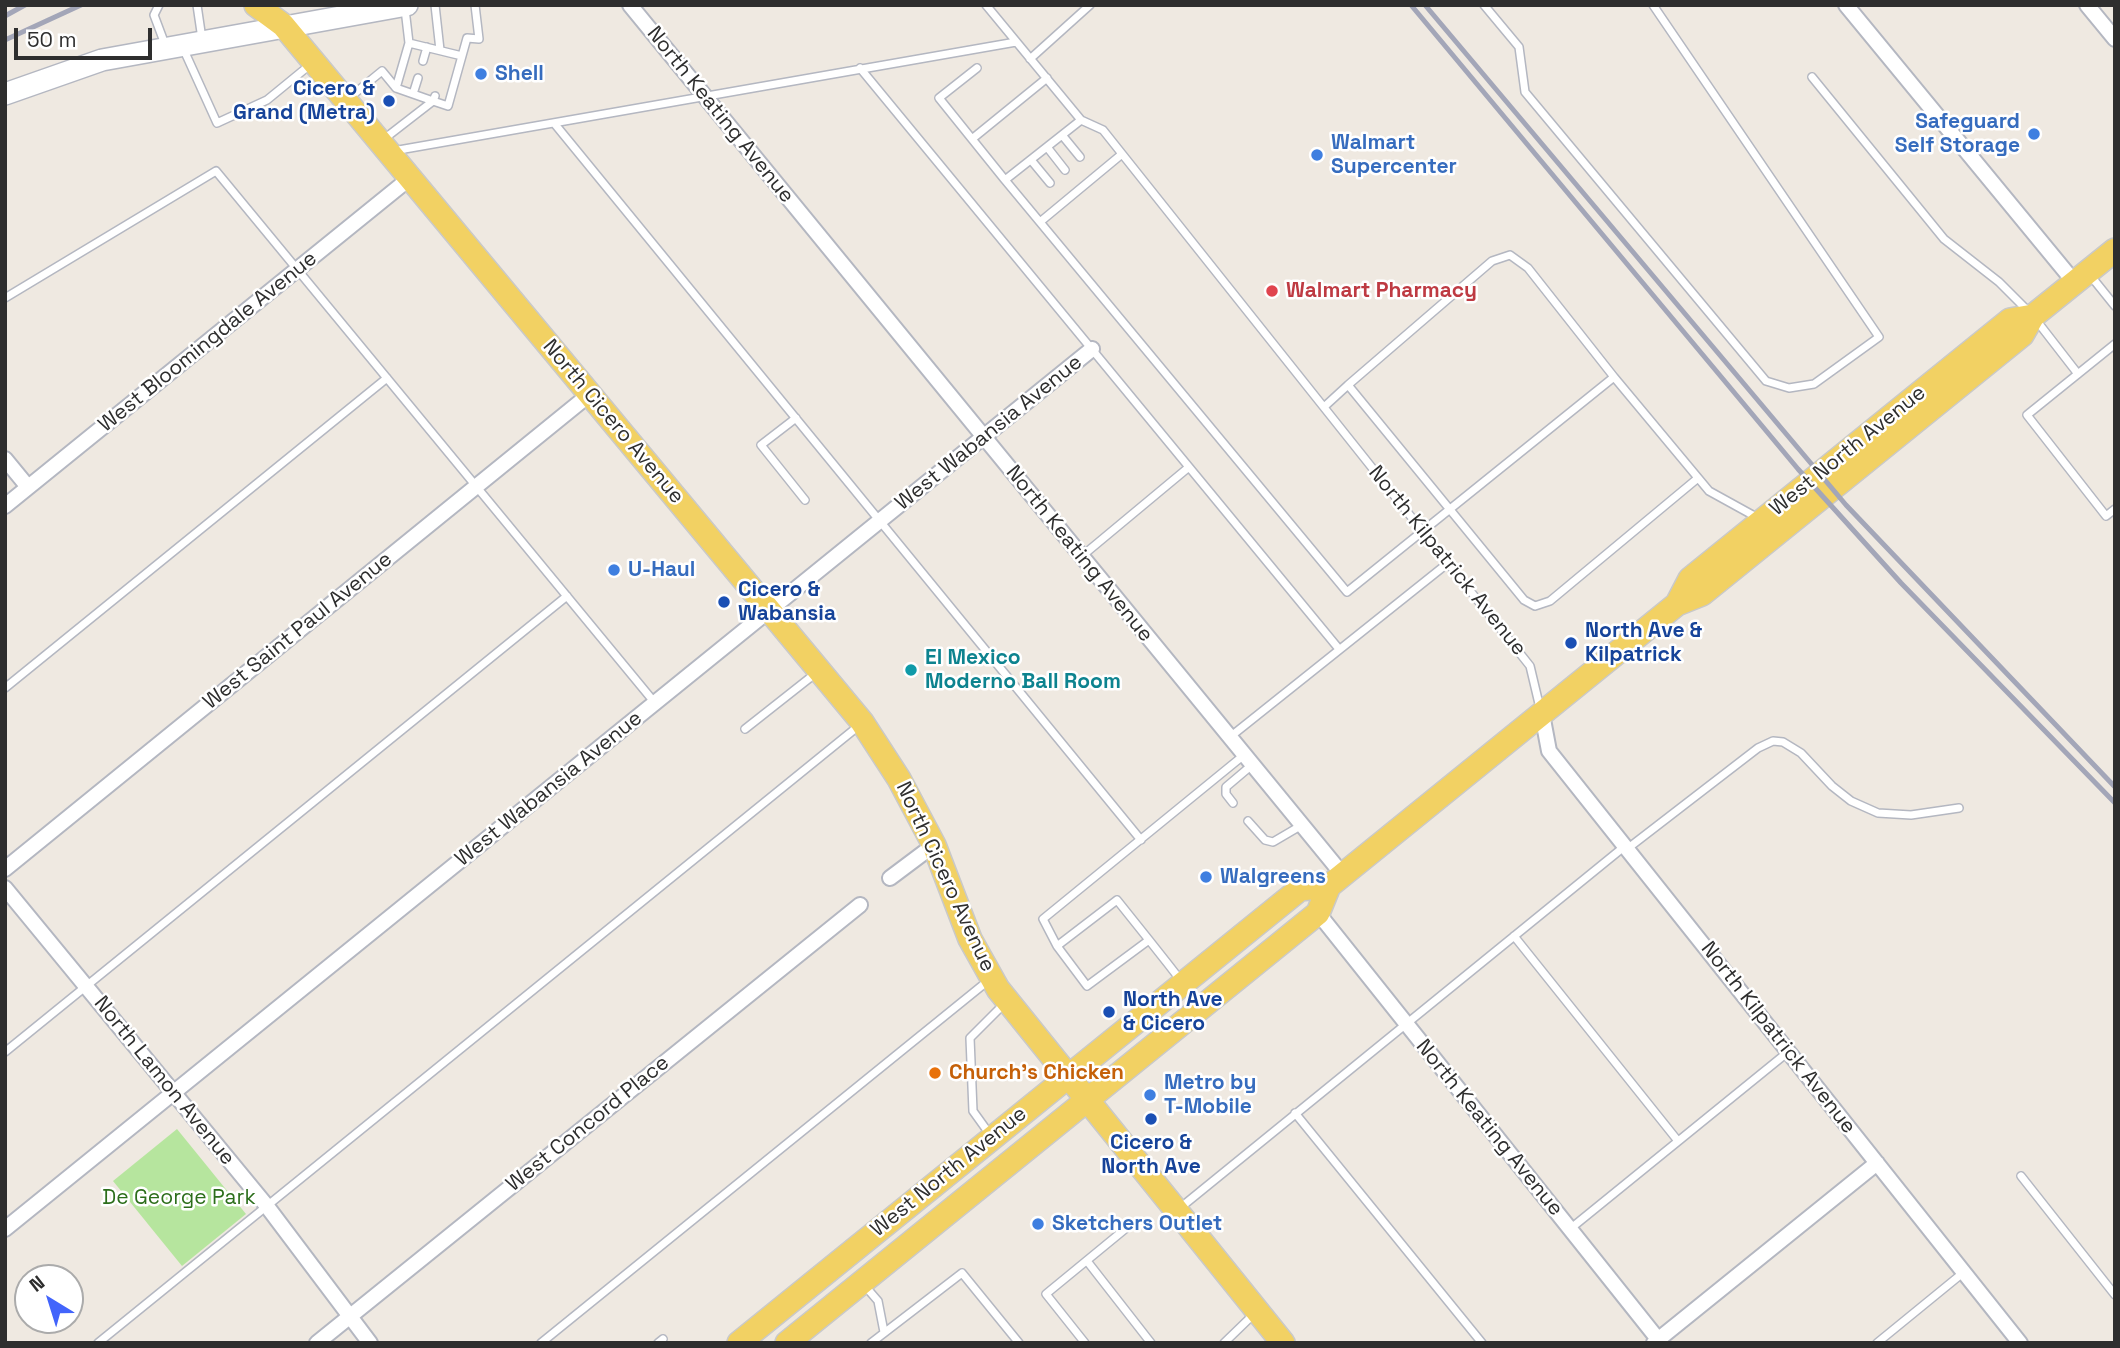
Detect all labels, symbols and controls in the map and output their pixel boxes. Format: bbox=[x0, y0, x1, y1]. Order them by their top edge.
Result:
scale bar bbox=[18, 14, 156, 58]
street label: North Keating Avenue bbox=[641, 22, 799, 208]
text: 50 m bbox=[27, 26, 77, 53]
place label: Shell bbox=[495, 61, 544, 87]
marker: Shell bbox=[473, 66, 489, 82]
place label: Cicero & Grand (Metra) bbox=[233, 76, 375, 126]
marker: Cicero & Grand (Metra) bbox=[381, 93, 397, 109]
place label: Safeguard Self Storage bbox=[1895, 109, 2020, 159]
marker: Safeguard Self Storage bbox=[2026, 126, 2042, 142]
place label: Walmart Supercenter bbox=[1331, 130, 1457, 180]
marker: Walmart Supercenter bbox=[1309, 147, 1325, 163]
street label: West Bloomingdale Avenue bbox=[94, 246, 322, 438]
place label: Walmart Pharmacy bbox=[1286, 278, 1477, 304]
marker: Walmart Pharmacy bbox=[1264, 283, 1280, 299]
street label: North Cicero Avenue bbox=[537, 335, 689, 509]
street label: West Wabansia Avenue bbox=[891, 350, 1087, 516]
street label: West North Avenue bbox=[1765, 380, 1931, 522]
street label: North Keating Avenue bbox=[1000, 461, 1158, 647]
street label: North Kilpatrick Avenue bbox=[1363, 461, 1531, 661]
street label: West Saint Paul Avenue bbox=[198, 547, 398, 715]
place label: U-Haul bbox=[628, 557, 695, 583]
marker: U-Haul bbox=[606, 562, 622, 578]
place label: Cicero & Wabansia bbox=[738, 577, 836, 627]
marker: Cicero & Wabansia bbox=[716, 594, 732, 610]
place label: North Ave & Kilpatrick bbox=[1585, 618, 1702, 668]
marker: North Ave & Kilpatrick bbox=[1563, 635, 1579, 651]
place label: El Mexico Moderno Ball Room bbox=[925, 645, 1121, 695]
marker: El Mexico Moderno Ball Room bbox=[903, 662, 919, 678]
street label: West Wabansia Avenue bbox=[451, 706, 647, 872]
street label: North Cicero Avenue bbox=[890, 778, 1000, 976]
place label: Walgreens bbox=[1220, 864, 1326, 890]
marker: Walgreens bbox=[1198, 869, 1214, 885]
street label: North Kilpatrick Avenue bbox=[1695, 937, 1861, 1139]
place label: North Ave & Cicero bbox=[1123, 987, 1223, 1037]
street label: North Lamon Avenue bbox=[88, 992, 240, 1170]
marker: North Ave & Cicero bbox=[1101, 1004, 1117, 1020]
street label: North Keating Avenue bbox=[1410, 1035, 1568, 1221]
street label: West Concord Place bbox=[501, 1051, 675, 1197]
place label: Church's Chicken bbox=[949, 1060, 1124, 1086]
marker: Church's Chicken bbox=[927, 1065, 943, 1081]
place label: Metro by T-Mobile bbox=[1164, 1070, 1256, 1120]
marker: Metro by T-Mobile bbox=[1142, 1087, 1158, 1103]
street label: West North Avenue bbox=[866, 1101, 1032, 1243]
marker: Cicero & North Ave bbox=[1143, 1111, 1159, 1127]
place label: Cicero & North Ave bbox=[1101, 1130, 1201, 1180]
park label: De George Park bbox=[102, 1185, 256, 1211]
place label: Sketchers Outlet bbox=[1052, 1211, 1222, 1237]
marker: Sketchers Outlet bbox=[1030, 1216, 1046, 1232]
north arrow bbox=[14, 1264, 84, 1334]
text: N bbox=[24, 1270, 50, 1297]

